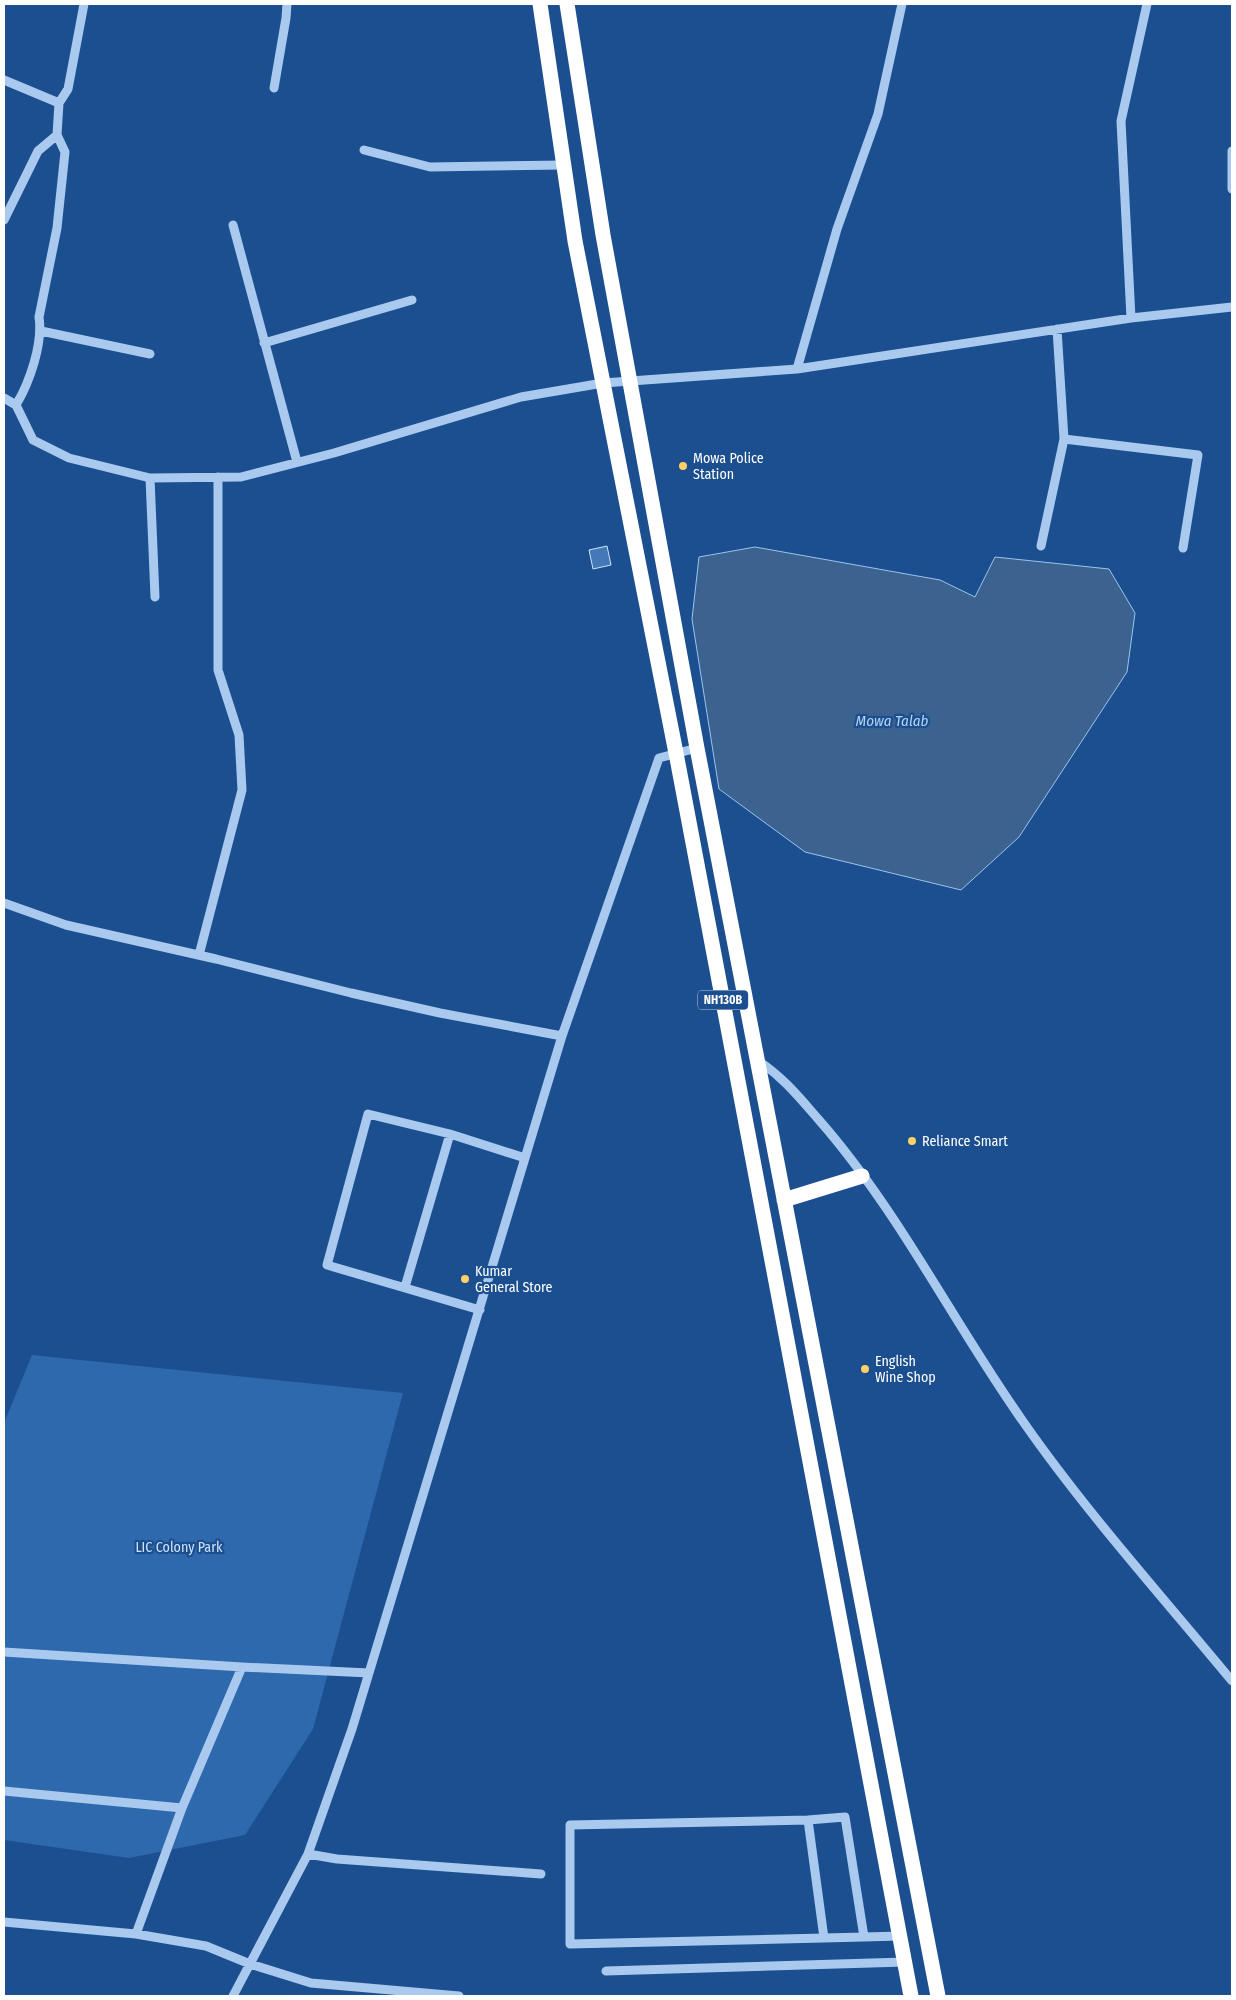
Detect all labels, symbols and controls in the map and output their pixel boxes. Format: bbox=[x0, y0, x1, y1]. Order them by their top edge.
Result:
place label: Mowa Police Station bbox=[693, 450, 764, 483]
marker: Mowa Police Station bbox=[677, 460, 689, 472]
water label: Mowa Talab bbox=[856, 712, 929, 730]
road number: NH130B bbox=[698, 990, 748, 1010]
place label: Reliance Smart bbox=[922, 1133, 1008, 1150]
marker: Reliance Smart bbox=[906, 1135, 918, 1147]
place label: Kumar General Store bbox=[475, 1263, 553, 1296]
marker: Kumar General Store bbox=[459, 1273, 471, 1285]
place label: English Wine Shop bbox=[875, 1353, 936, 1386]
marker: English Wine Shop bbox=[859, 1363, 871, 1375]
park label: LIC Colony Park bbox=[135, 1539, 223, 1556]

